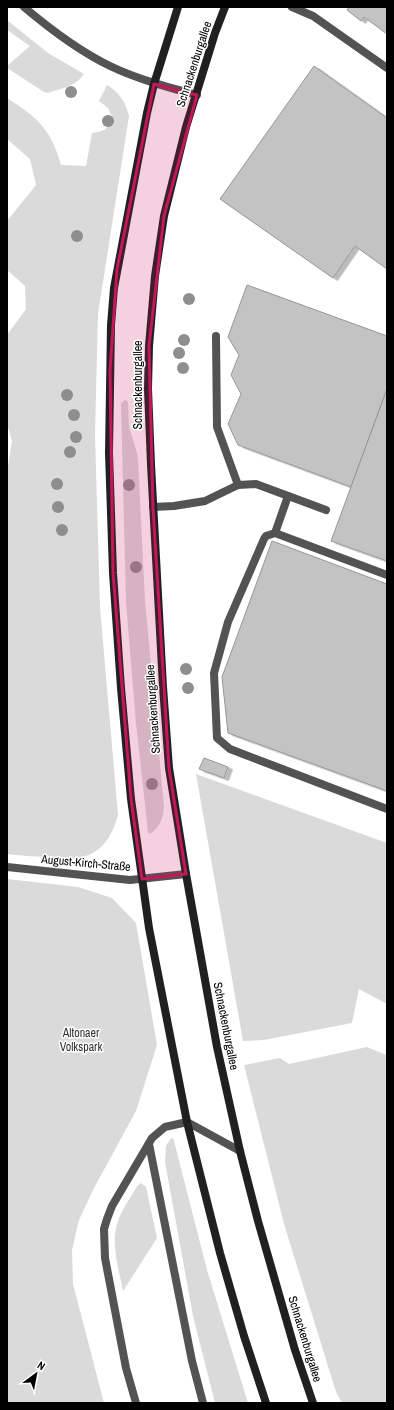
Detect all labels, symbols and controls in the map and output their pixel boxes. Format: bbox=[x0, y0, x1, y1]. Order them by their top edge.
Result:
street label: Schnackenburgallee bbox=[173, 19, 215, 109]
street label: Schnackenburgallee bbox=[130, 340, 146, 430]
street label: Schnackenburgallee bbox=[142, 664, 164, 754]
street label: August-Kirch-Straße bbox=[40, 851, 131, 875]
street label: Schnackenburgallee bbox=[210, 981, 242, 1071]
park label: Altonaer Volkspark bbox=[60, 1025, 102, 1055]
street label: Schnackenburgallee bbox=[284, 1294, 326, 1384]
north arrow bbox=[16, 1354, 56, 1394]
text: N bbox=[35, 1358, 48, 1373]

